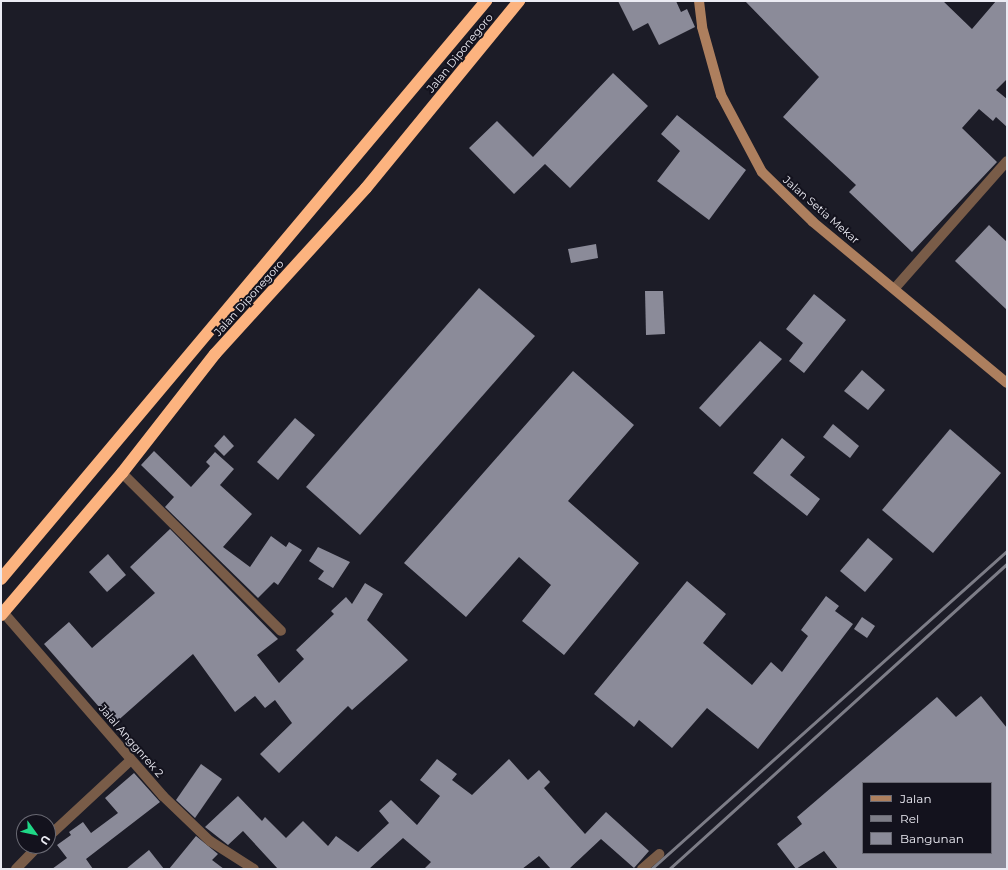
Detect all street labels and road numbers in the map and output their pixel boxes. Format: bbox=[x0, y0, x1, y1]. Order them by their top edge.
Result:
street label: Jalan Diponegoro bbox=[424, 11, 496, 95]
street label: Jalan Setia Mekar bbox=[780, 173, 862, 247]
street label: Jalan Diponegoro bbox=[211, 257, 287, 339]
street label: Jalal Anggnrek 2 bbox=[96, 702, 166, 780]

